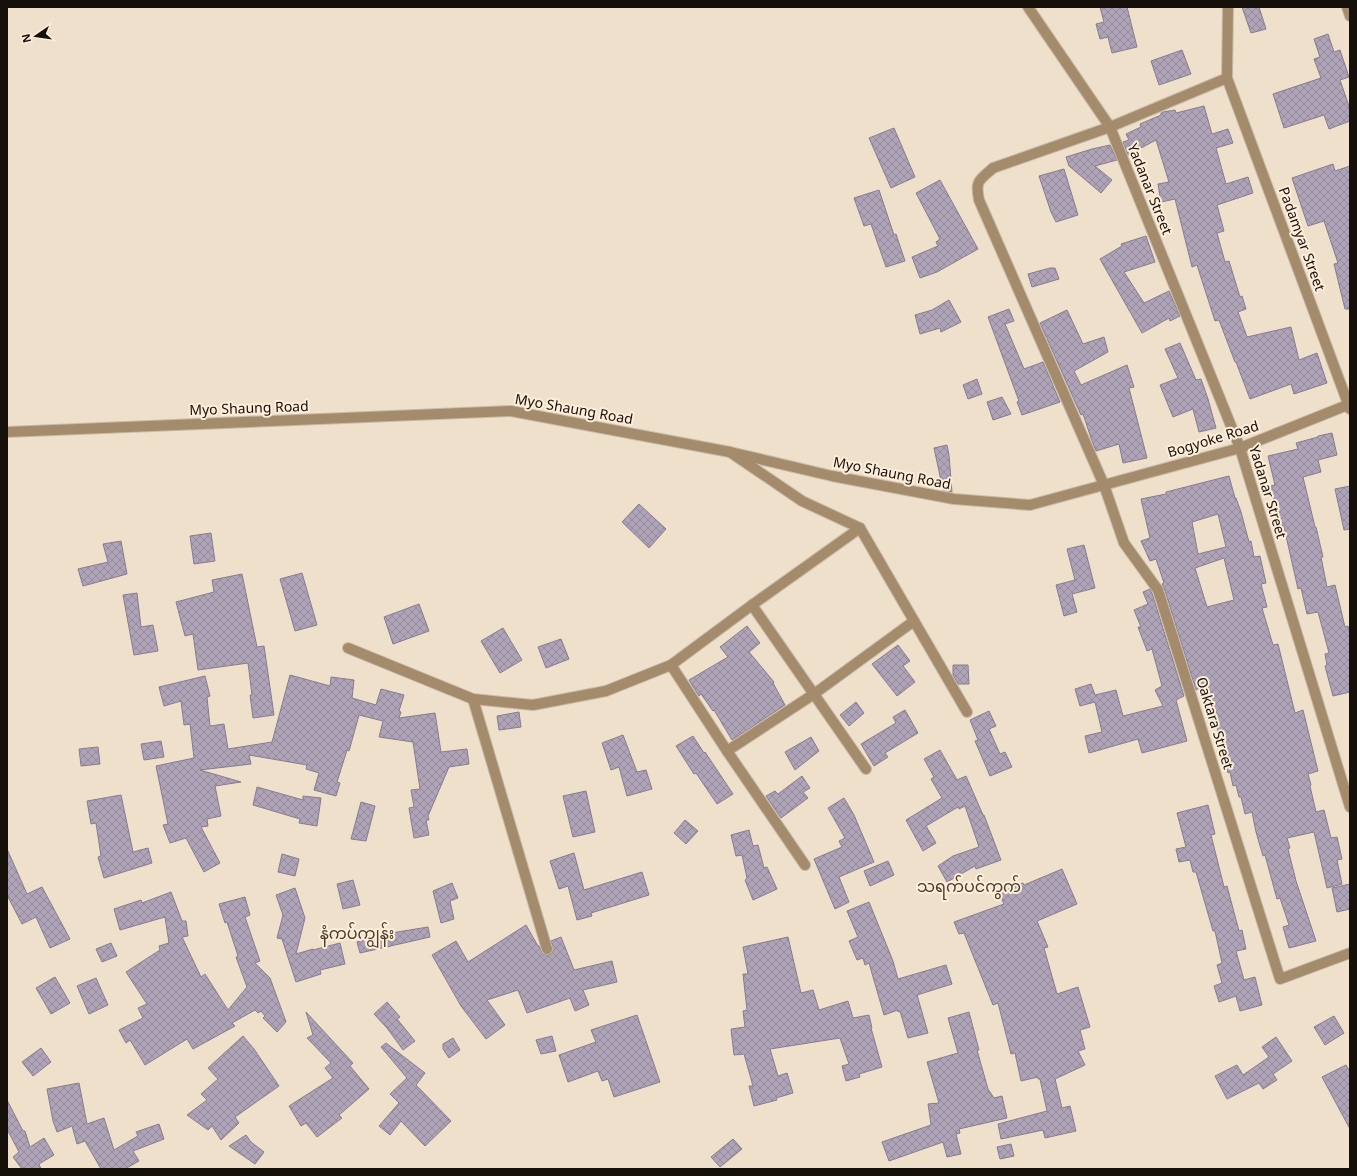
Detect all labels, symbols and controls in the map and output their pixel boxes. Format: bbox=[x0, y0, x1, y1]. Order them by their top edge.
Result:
north arrow bbox=[16, 16, 56, 56]
text: N bbox=[17, 32, 34, 44]
street label: Yadanar Street bbox=[1124, 140, 1177, 237]
street label: Padamyar Street bbox=[1275, 184, 1330, 293]
street label: Myo Shaung Road bbox=[514, 389, 635, 428]
street label: Myo Shaung Road bbox=[189, 396, 309, 419]
street label: Bogyoke Road bbox=[1165, 416, 1261, 461]
street label: Yadanar Street bbox=[1245, 443, 1292, 541]
street label: Myo Shaung Road bbox=[832, 452, 952, 493]
street label: Oaktara Street bbox=[1192, 675, 1238, 771]
district label: သရက်ပင်ကွက် bbox=[917, 875, 1021, 900]
district label: နံကပ်ကျွန်း bbox=[320, 922, 394, 949]

